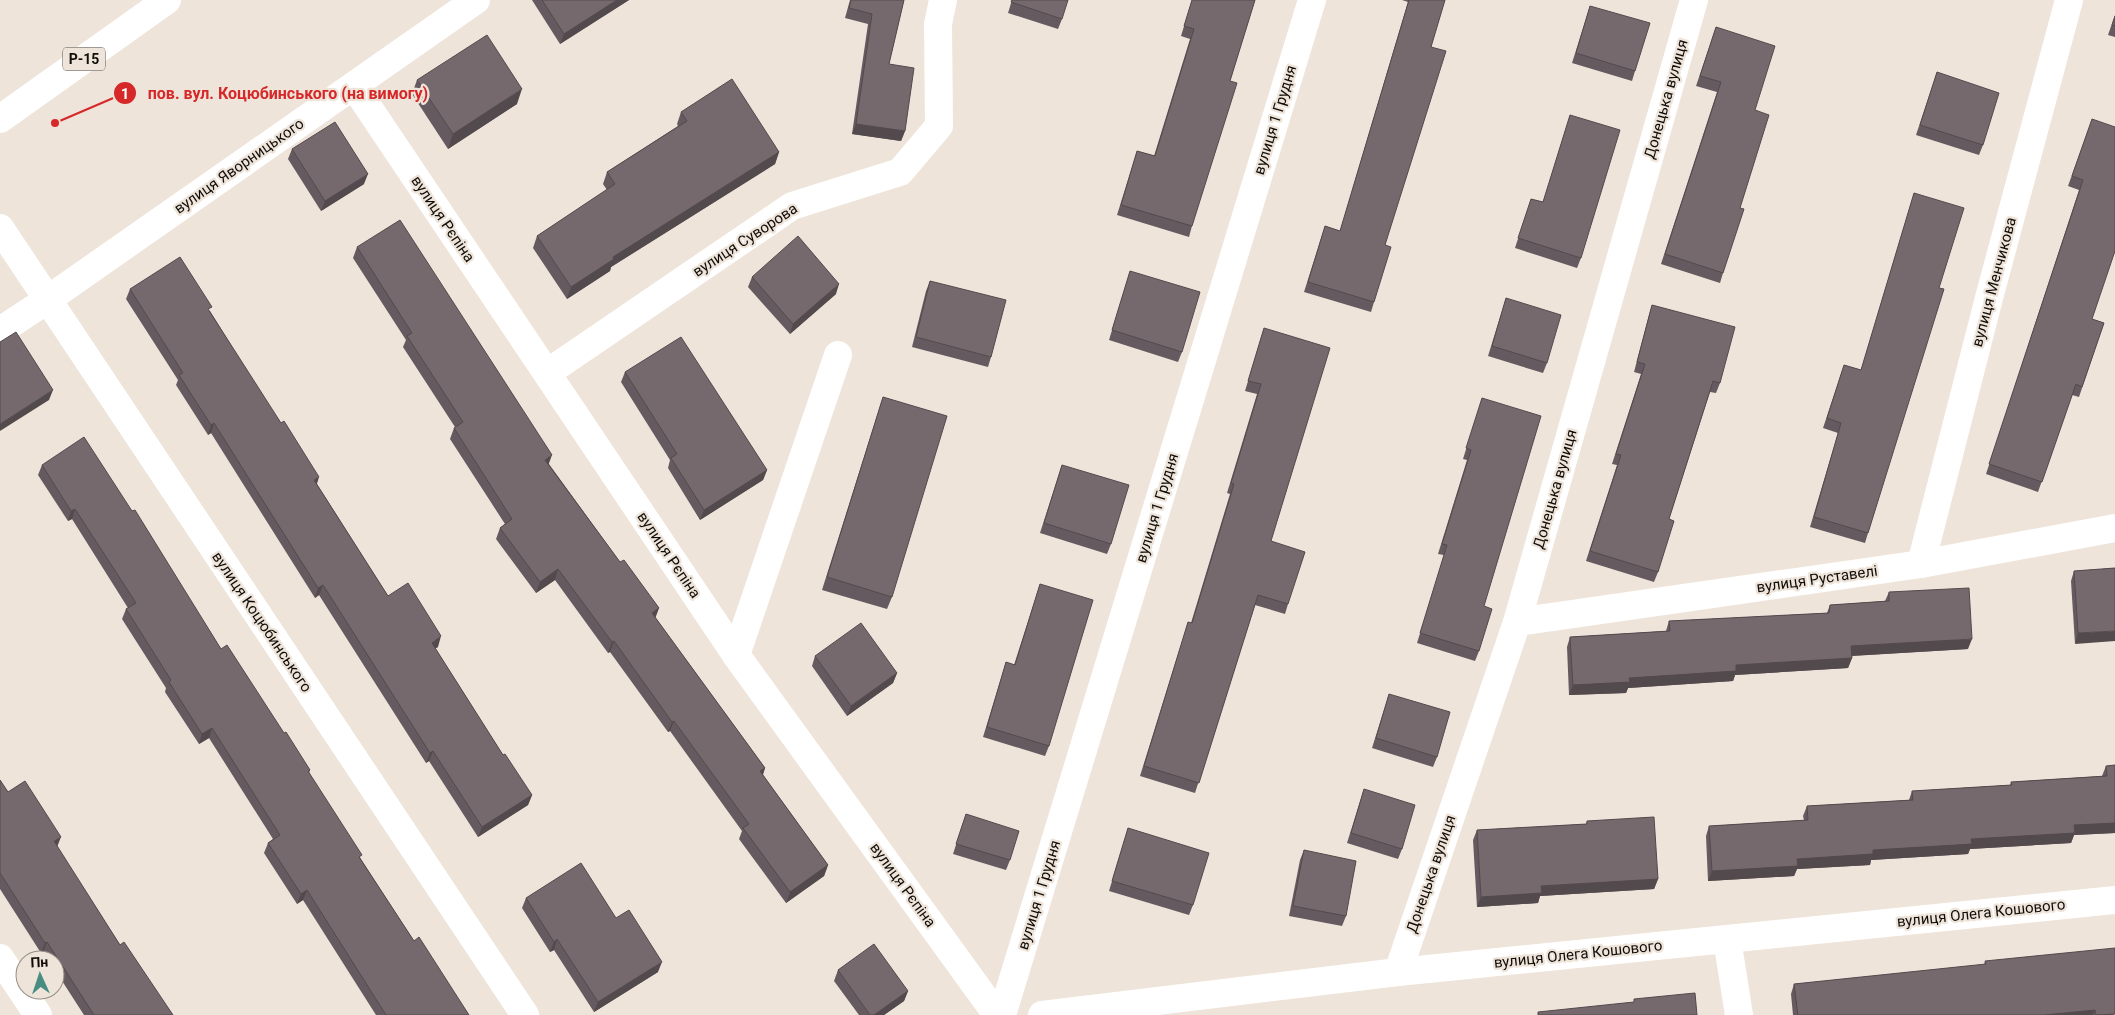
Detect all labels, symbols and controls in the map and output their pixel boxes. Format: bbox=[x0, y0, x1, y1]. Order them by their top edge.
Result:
street label: Донецька вулиця bbox=[1640, 37, 1692, 161]
road number: Р-15 bbox=[63, 48, 105, 70]
street label: вулиця 1 Грудня bbox=[1250, 63, 1300, 177]
callout: пов. вул. Коцюбинського (на вимогу) bbox=[113, 78, 438, 109]
text: пов. вул. Коцюбинського (на вимогу) bbox=[148, 84, 428, 103]
text: 1 bbox=[121, 85, 129, 103]
street label: вулиця Яворницького bbox=[171, 114, 307, 218]
street label: вулиця Рєпіна bbox=[408, 172, 478, 266]
street label: вулиця Суворова bbox=[689, 199, 801, 281]
street label: вулиця Менчикова bbox=[1968, 215, 2020, 349]
street label: Донецька вулиця bbox=[1529, 427, 1581, 551]
street label: вулиця 1 Грудня bbox=[1132, 451, 1182, 565]
street label: вулиця Рєпіна bbox=[634, 508, 704, 602]
street label: вулиця Коцюбинського bbox=[208, 548, 316, 696]
street label: вулиця Руставелі bbox=[1755, 562, 1879, 596]
street label: Донецька вулиця bbox=[1402, 813, 1460, 935]
street label: вулиця 1 Грудня bbox=[1014, 838, 1064, 952]
street label: вулиця Рєпіна bbox=[866, 839, 940, 931]
street label: вулиця Олега Кошового bbox=[1896, 895, 2066, 931]
street label: вулиця Олега Кошового bbox=[1493, 936, 1663, 972]
north arrow bbox=[15, 950, 65, 1000]
text: Пн bbox=[30, 954, 49, 970]

